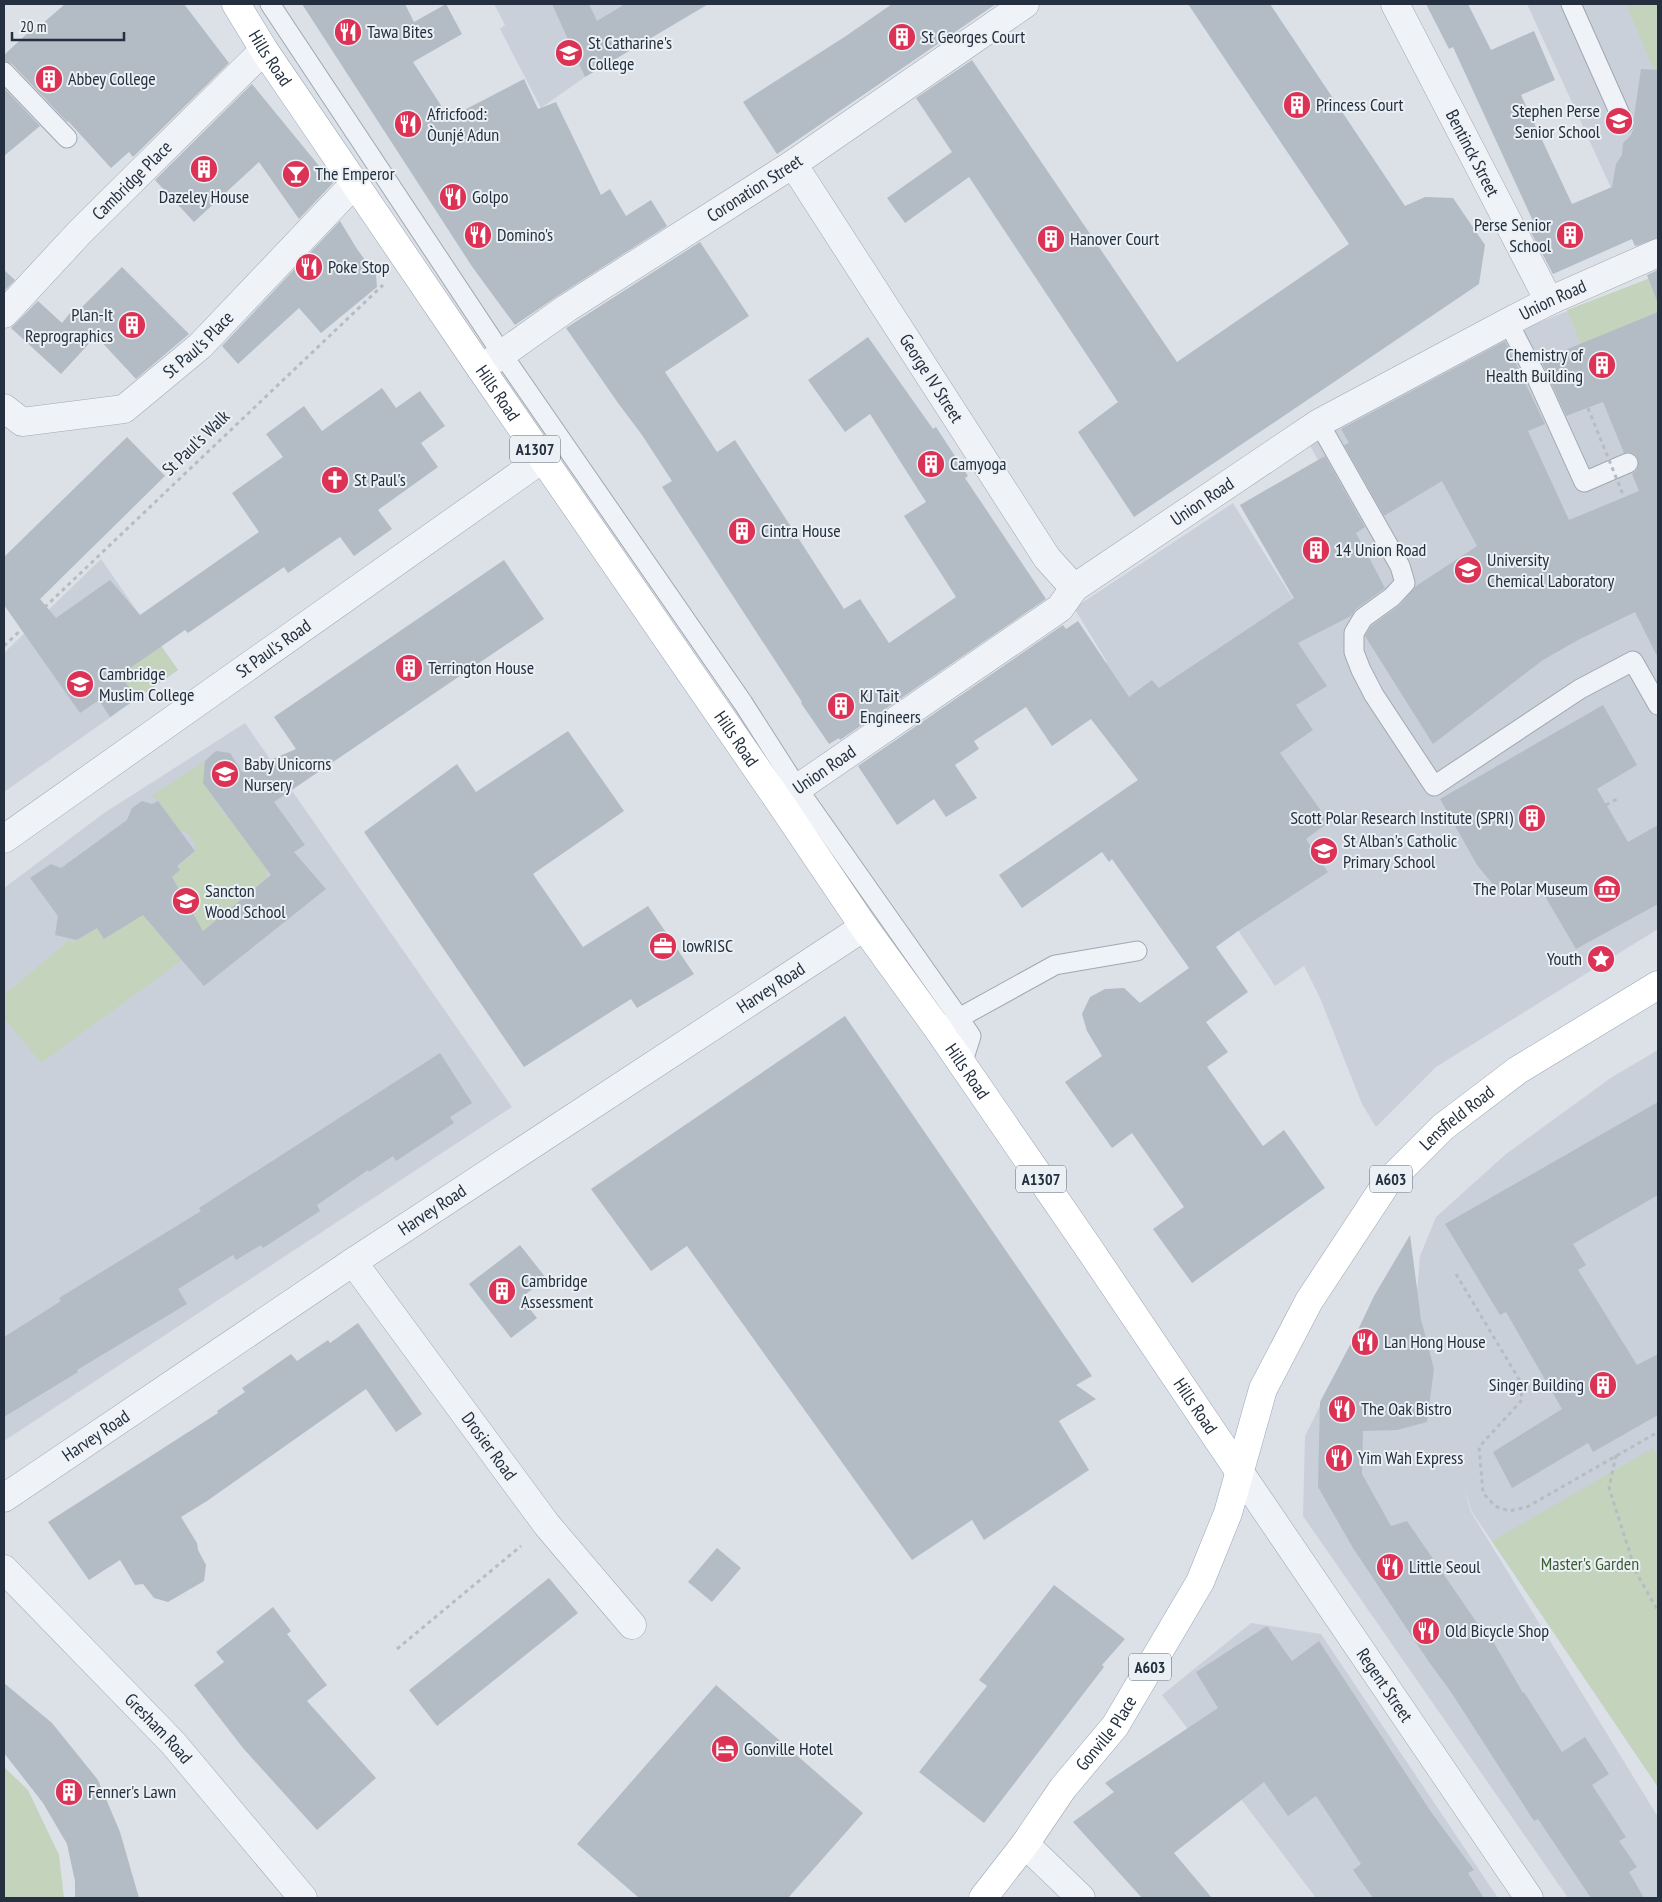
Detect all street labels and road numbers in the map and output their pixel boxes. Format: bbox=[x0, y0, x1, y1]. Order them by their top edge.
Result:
street label: Hills Road bbox=[244, 26, 297, 90]
street label: Bentinck Street bbox=[1441, 106, 1505, 200]
street label: Cambridge Place bbox=[87, 136, 177, 225]
street label: Coronation Street bbox=[702, 149, 807, 227]
street label: Union Road bbox=[1515, 274, 1590, 325]
street label: St Paul's Place bbox=[158, 306, 238, 383]
street label: George IV Street bbox=[895, 329, 969, 427]
street label: Hills Road bbox=[471, 361, 525, 425]
street label: St Paul's Walk bbox=[157, 405, 234, 480]
road number: A1307 bbox=[510, 436, 560, 462]
street label: Union Road bbox=[1166, 472, 1238, 531]
street label: St Paul's Road bbox=[231, 614, 315, 683]
street label: Hills Road bbox=[709, 706, 764, 771]
street label: Union Road bbox=[788, 740, 860, 799]
street label: Harvey Road bbox=[732, 957, 809, 1018]
street label: Hills Road bbox=[940, 1039, 995, 1103]
street label: Lensfield Road bbox=[1414, 1080, 1499, 1155]
road number: A1307 bbox=[1016, 1166, 1066, 1192]
road number: A603 bbox=[1370, 1166, 1412, 1192]
street label: Harvey Road bbox=[394, 1179, 470, 1240]
street label: Hills Road bbox=[1169, 1373, 1223, 1438]
street label: Harvey Road bbox=[57, 1404, 134, 1466]
street label: Drosier Road bbox=[457, 1407, 522, 1485]
street label: Regent Street bbox=[1352, 1644, 1418, 1726]
road number: A603 bbox=[1129, 1654, 1171, 1680]
street label: Gresham Road bbox=[120, 1688, 197, 1768]
street label: Gonville Place bbox=[1070, 1691, 1141, 1775]

